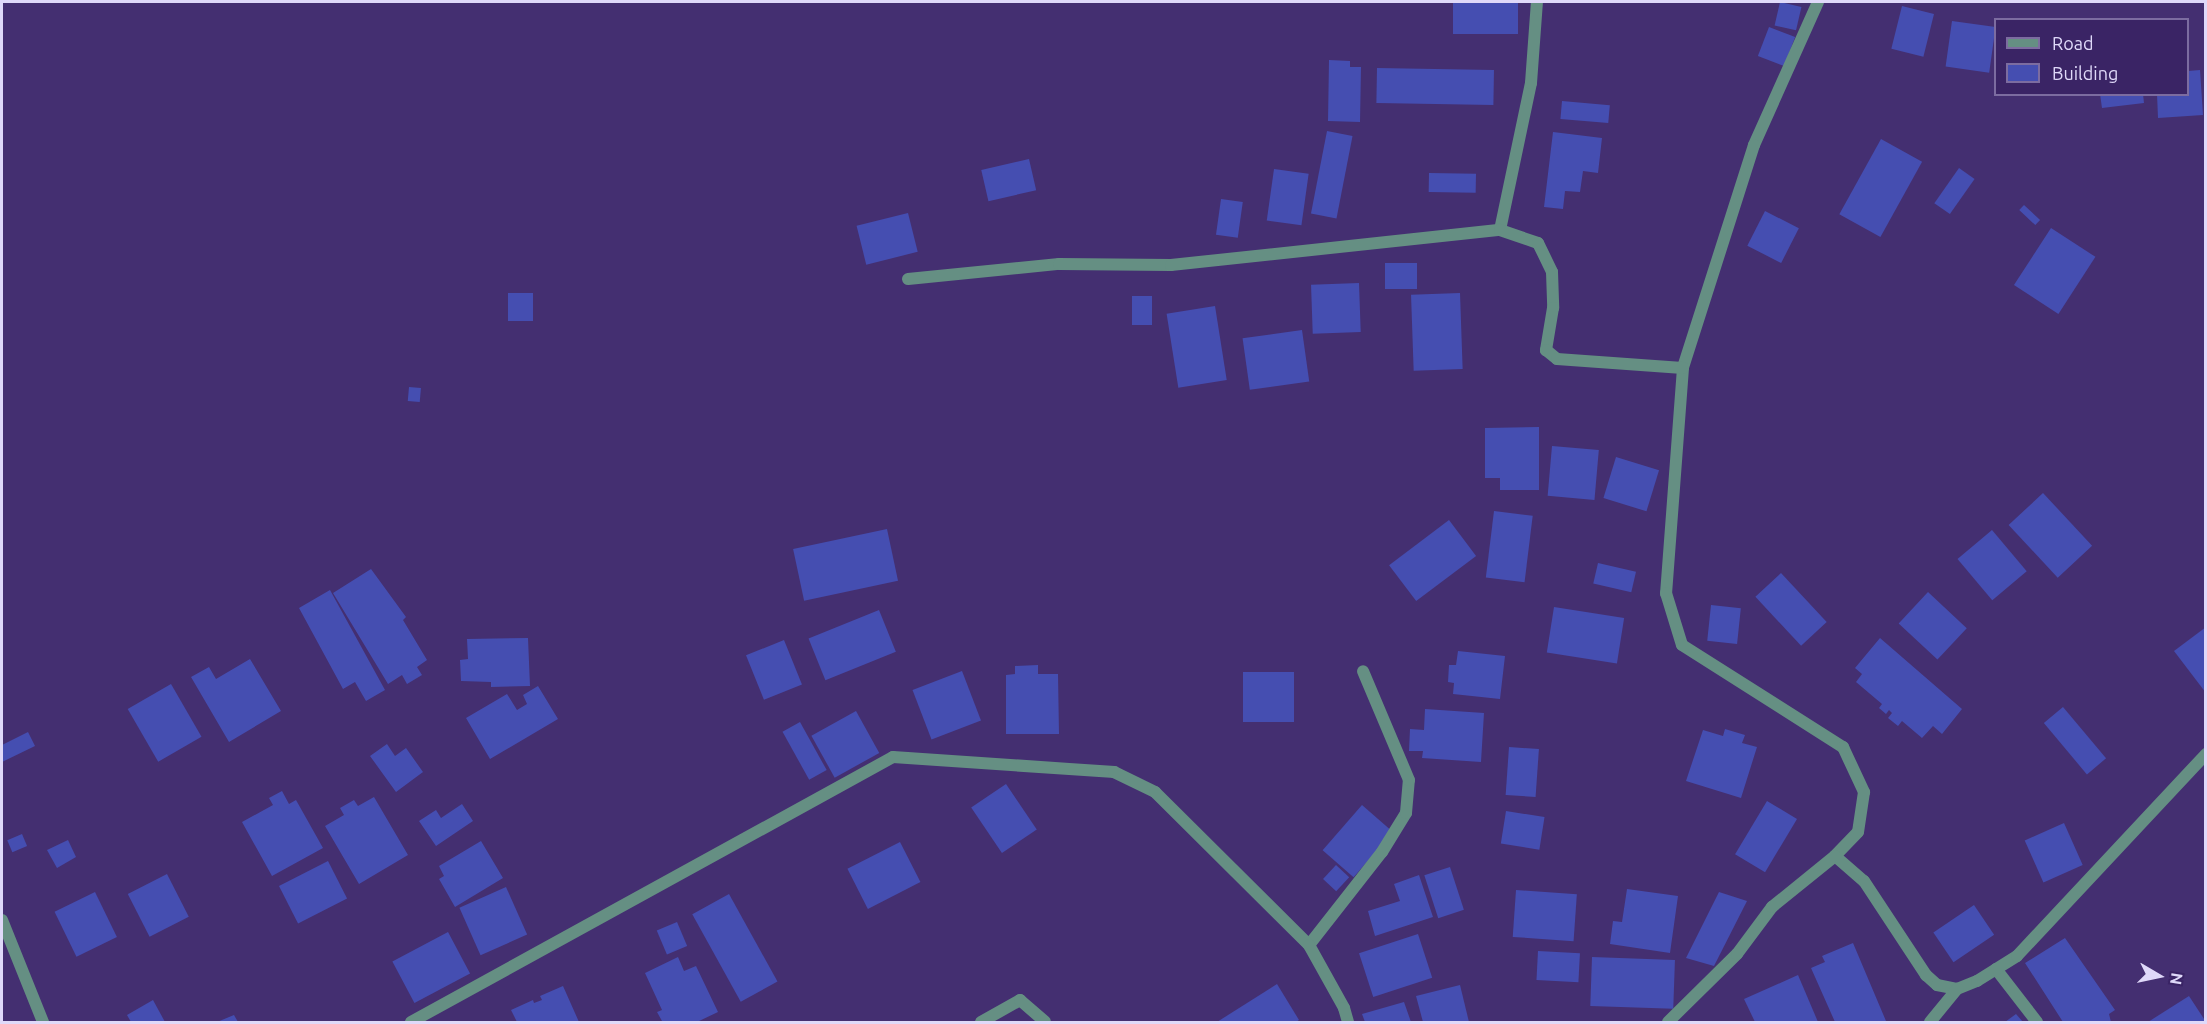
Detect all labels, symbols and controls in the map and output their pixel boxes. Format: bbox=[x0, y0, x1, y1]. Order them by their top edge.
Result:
legend bbox=[1994, 18, 2189, 96]
text: Road bbox=[2052, 33, 2094, 53]
text: Building bbox=[2052, 63, 2118, 83]
north arrow bbox=[2129, 946, 2189, 1006]
text: N bbox=[2167, 972, 2187, 986]

